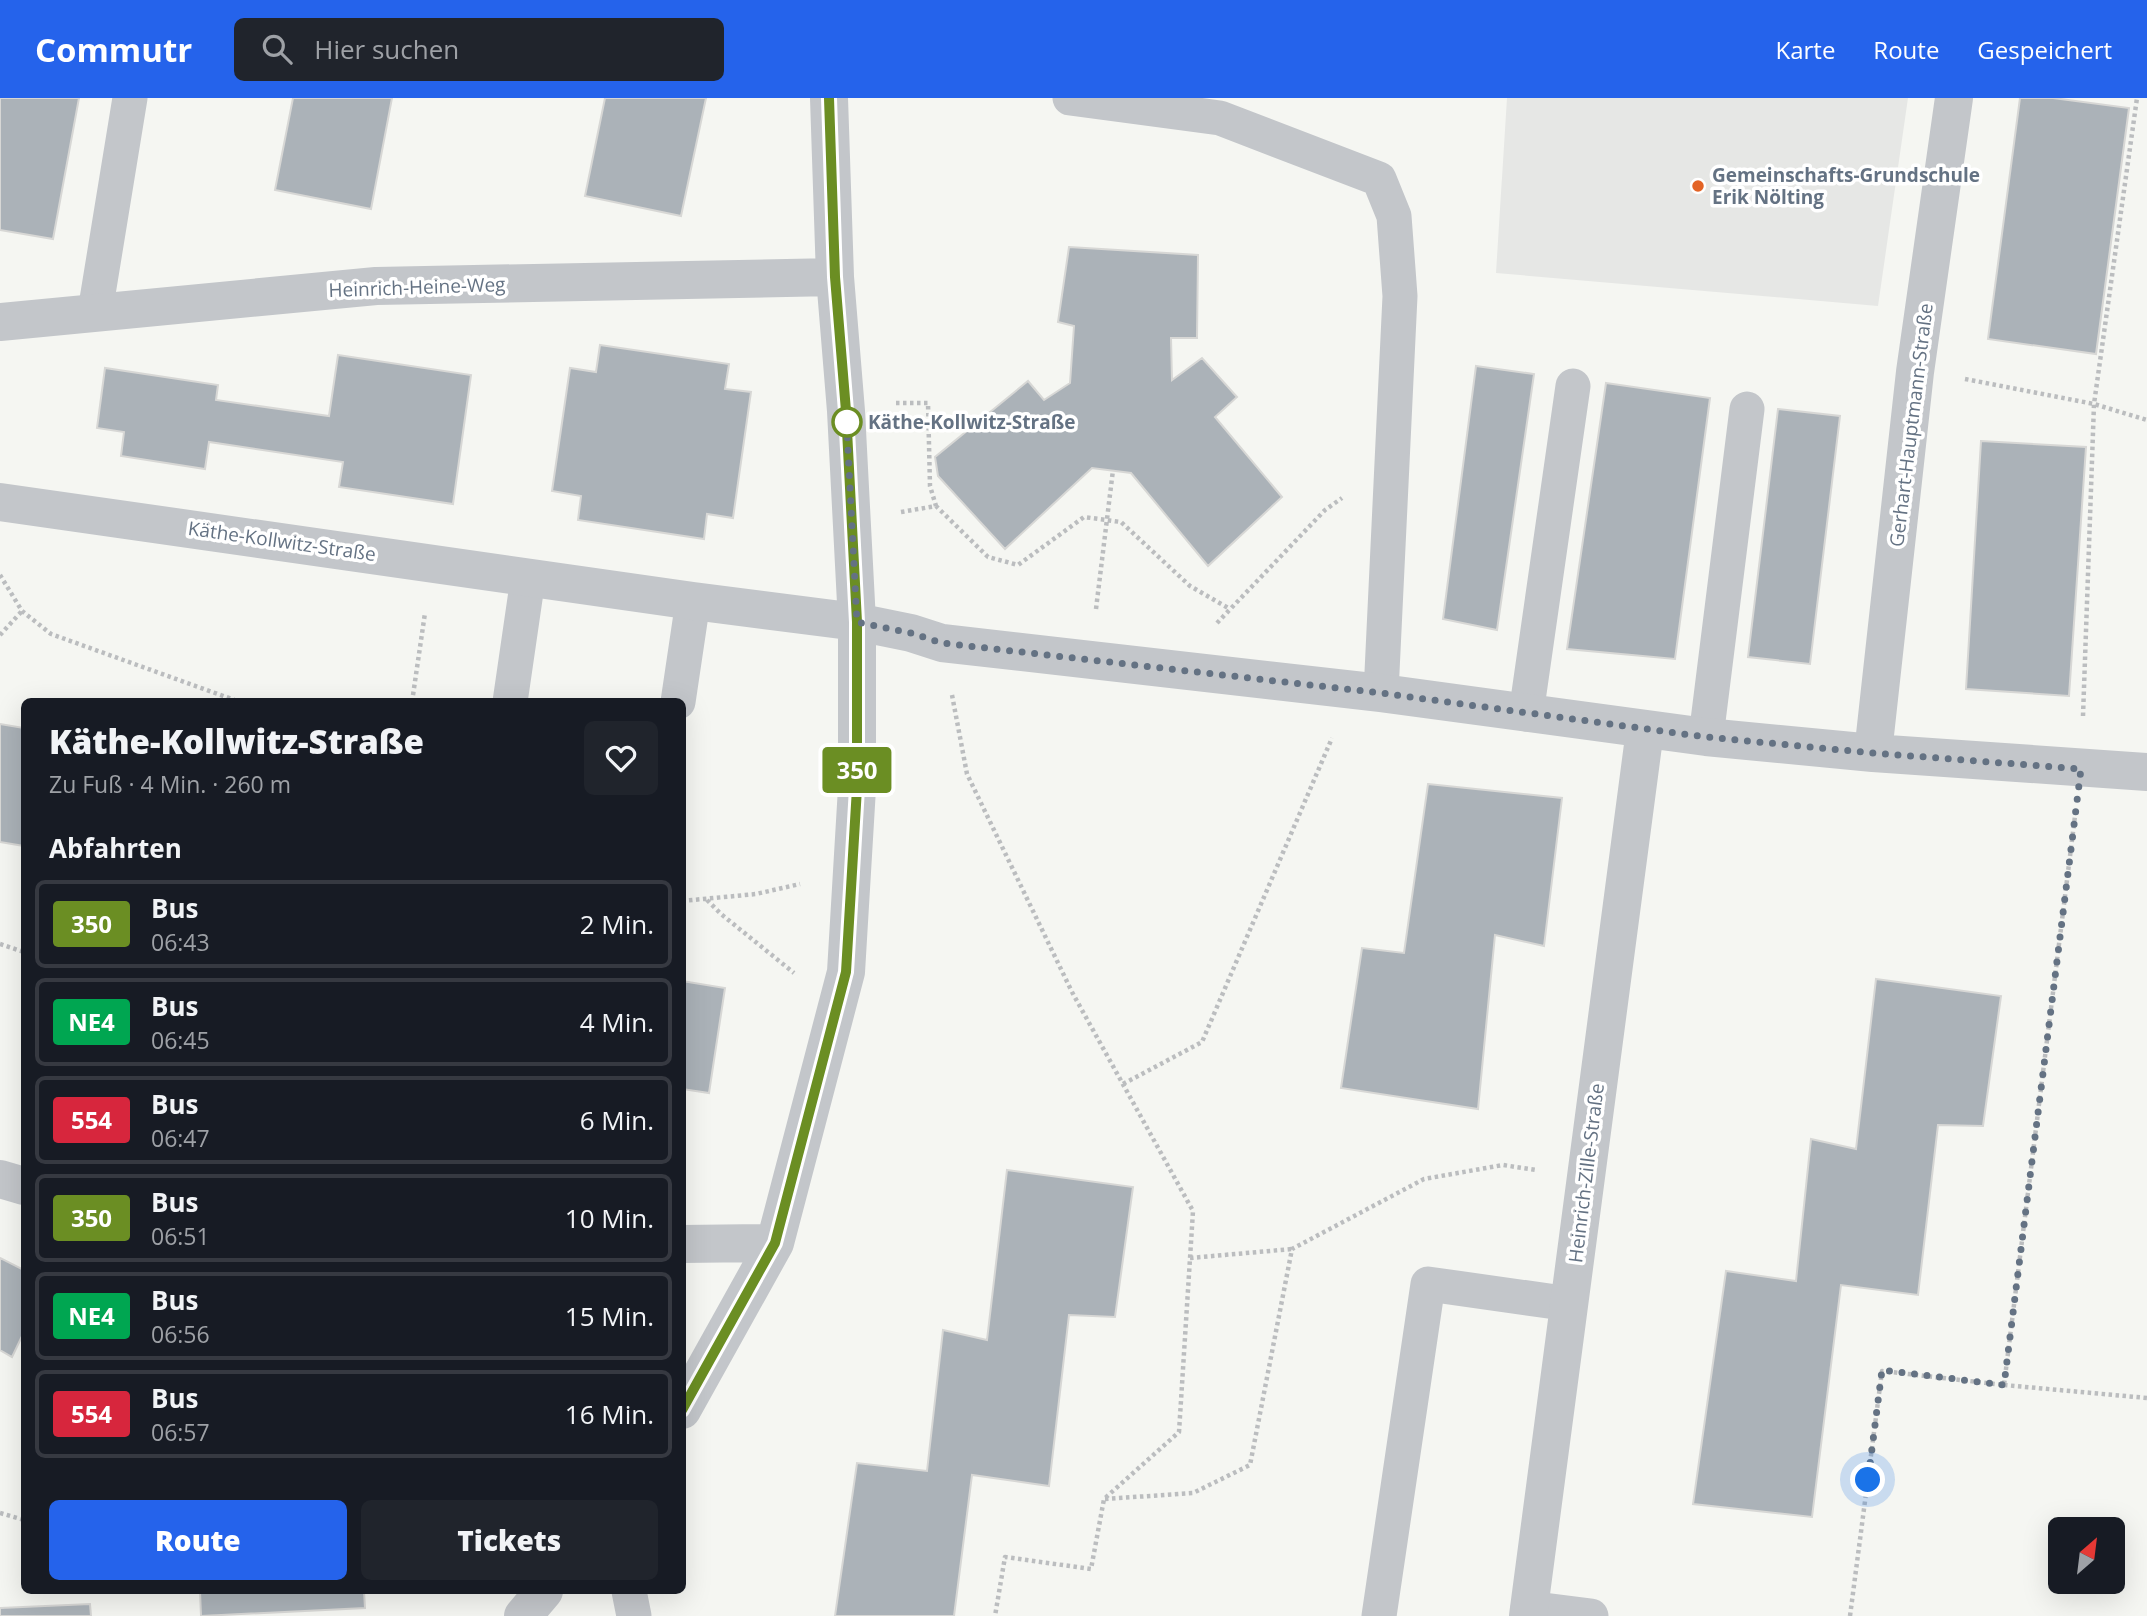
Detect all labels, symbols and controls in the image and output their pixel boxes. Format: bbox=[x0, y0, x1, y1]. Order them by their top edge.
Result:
search box bbox=[234, 18, 724, 81]
text: Commutr bbox=[35, 27, 192, 72]
icon: search bbox=[258, 30, 296, 68]
text: Hier suchen bbox=[314, 31, 459, 67]
text: Karte bbox=[1775, 33, 1835, 66]
text: Route bbox=[1873, 33, 1939, 66]
text: Gespeichert bbox=[1977, 33, 2112, 66]
place label: Gemeinschafts-Grundschule Erik Nölting bbox=[1712, 162, 1980, 210]
marker: Gemeinschafts-Grundschule Erik Nölting bbox=[1690, 178, 1706, 194]
street label: Heinrich-Heine-Weg bbox=[328, 271, 506, 303]
street label: Gerhart-Hauptmann-Straße bbox=[1883, 302, 1939, 548]
marker: Käthe-Kollwitz-Straße bbox=[832, 407, 862, 437]
place label: Käthe-Kollwitz-Straße bbox=[868, 409, 1075, 435]
street label: Käthe-Kollwitz-Straße bbox=[186, 515, 378, 567]
text: Käthe-Kollwitz-Straße bbox=[49, 719, 424, 764]
button: heart bbox=[584, 721, 658, 795]
line badge: 350 bbox=[817, 747, 897, 793]
text: 350 bbox=[836, 753, 878, 786]
text: Zu Fuß · 4 Min. · 260 m bbox=[49, 768, 291, 800]
text: Abfahrten bbox=[49, 830, 182, 866]
text: Bus bbox=[151, 890, 198, 926]
text: 2 Min. bbox=[580, 906, 654, 942]
text: 350 bbox=[71, 907, 112, 940]
text: 06:43 bbox=[151, 926, 210, 958]
text: Bus bbox=[151, 988, 198, 1024]
text: 4 Min. bbox=[580, 1004, 654, 1040]
text: NE4 bbox=[68, 1005, 115, 1038]
text: 06:45 bbox=[151, 1024, 210, 1056]
street label: Heinrich-Zille-Straße bbox=[1562, 1082, 1610, 1264]
text: Bus bbox=[151, 1086, 198, 1122]
text: 6 Min. bbox=[580, 1102, 654, 1138]
text: 554 bbox=[71, 1103, 112, 1136]
text: 06:47 bbox=[151, 1122, 210, 1154]
text: Bus bbox=[151, 1184, 198, 1220]
text: 10 Min. bbox=[565, 1200, 654, 1236]
text: 350 bbox=[71, 1201, 112, 1234]
text: 06:51 bbox=[151, 1220, 210, 1252]
text: Bus bbox=[151, 1282, 198, 1318]
text: 15 Min. bbox=[565, 1298, 654, 1334]
text: NE4 bbox=[68, 1299, 115, 1332]
text: 06:56 bbox=[151, 1318, 210, 1350]
text: Bus bbox=[151, 1380, 198, 1416]
text: 16 Min. bbox=[565, 1396, 654, 1432]
text: 554 bbox=[71, 1397, 112, 1430]
text: 06:57 bbox=[151, 1416, 210, 1448]
your location bbox=[1850, 1462, 1885, 1497]
button: Route bbox=[49, 1500, 347, 1580]
button: Tickets bbox=[361, 1500, 658, 1580]
north arrow bbox=[2048, 1517, 2124, 1594]
map controls bbox=[2048, 1517, 2125, 1594]

